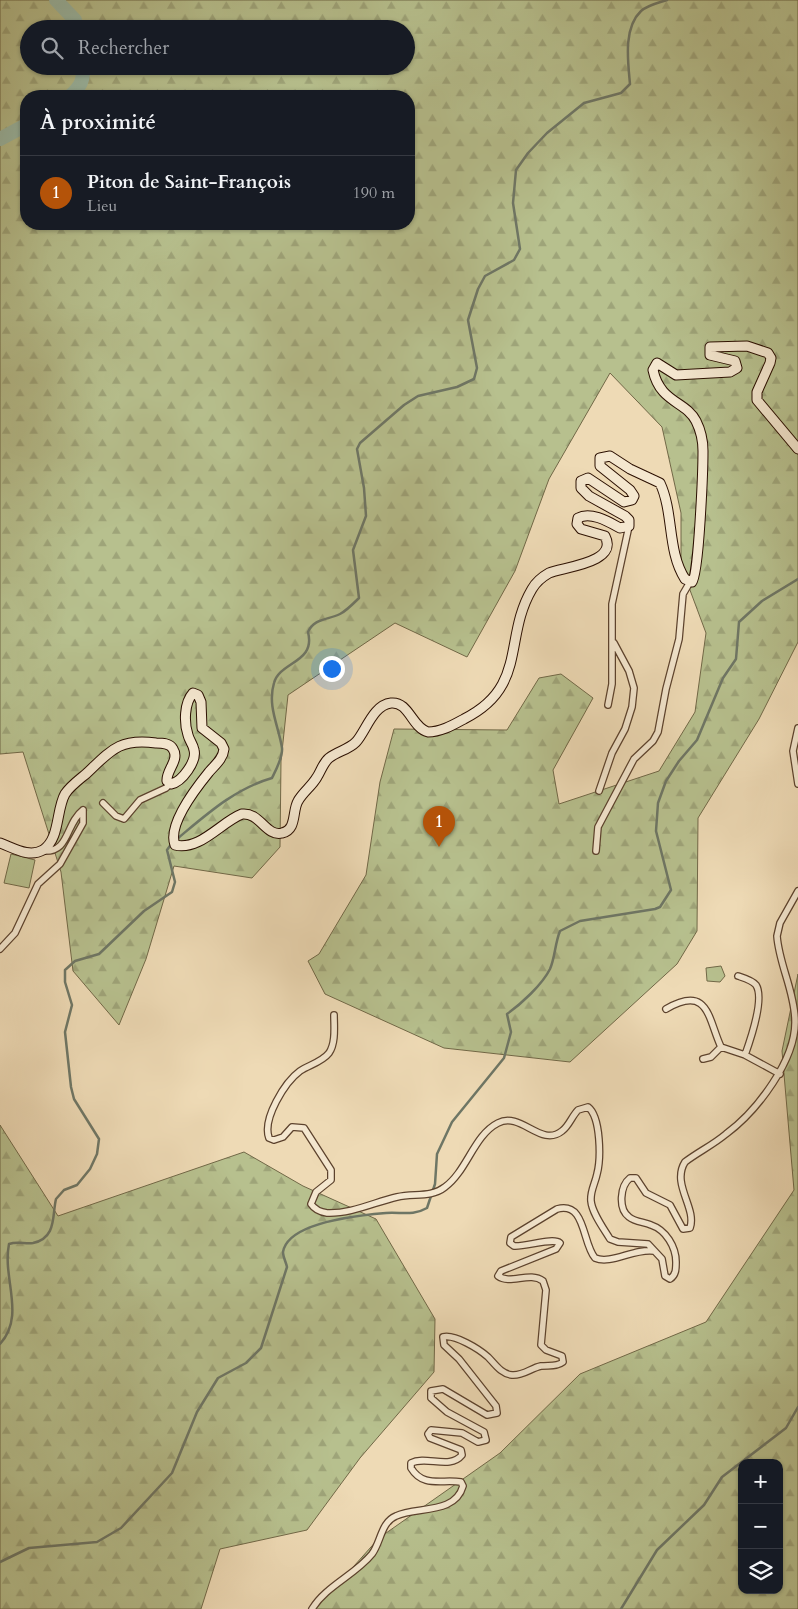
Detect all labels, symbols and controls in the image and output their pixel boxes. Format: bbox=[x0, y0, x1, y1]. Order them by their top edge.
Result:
search box bbox=[20, 20, 415, 75]
icon: search bbox=[38, 34, 66, 62]
text: Rechercher bbox=[78, 35, 169, 61]
text: À proximité bbox=[40, 108, 156, 137]
text: Piton de Saint-François bbox=[87, 169, 291, 195]
text: 1 bbox=[52, 182, 60, 204]
text: 190 m bbox=[353, 182, 395, 204]
text: Lieu bbox=[87, 195, 117, 217]
your location bbox=[319, 656, 345, 682]
pin: 1 bbox=[423, 806, 455, 847]
map controls bbox=[738, 1459, 783, 1594]
button: + bbox=[738, 1459, 783, 1504]
button: − bbox=[738, 1504, 783, 1549]
button: layers bbox=[738, 1549, 783, 1594]

